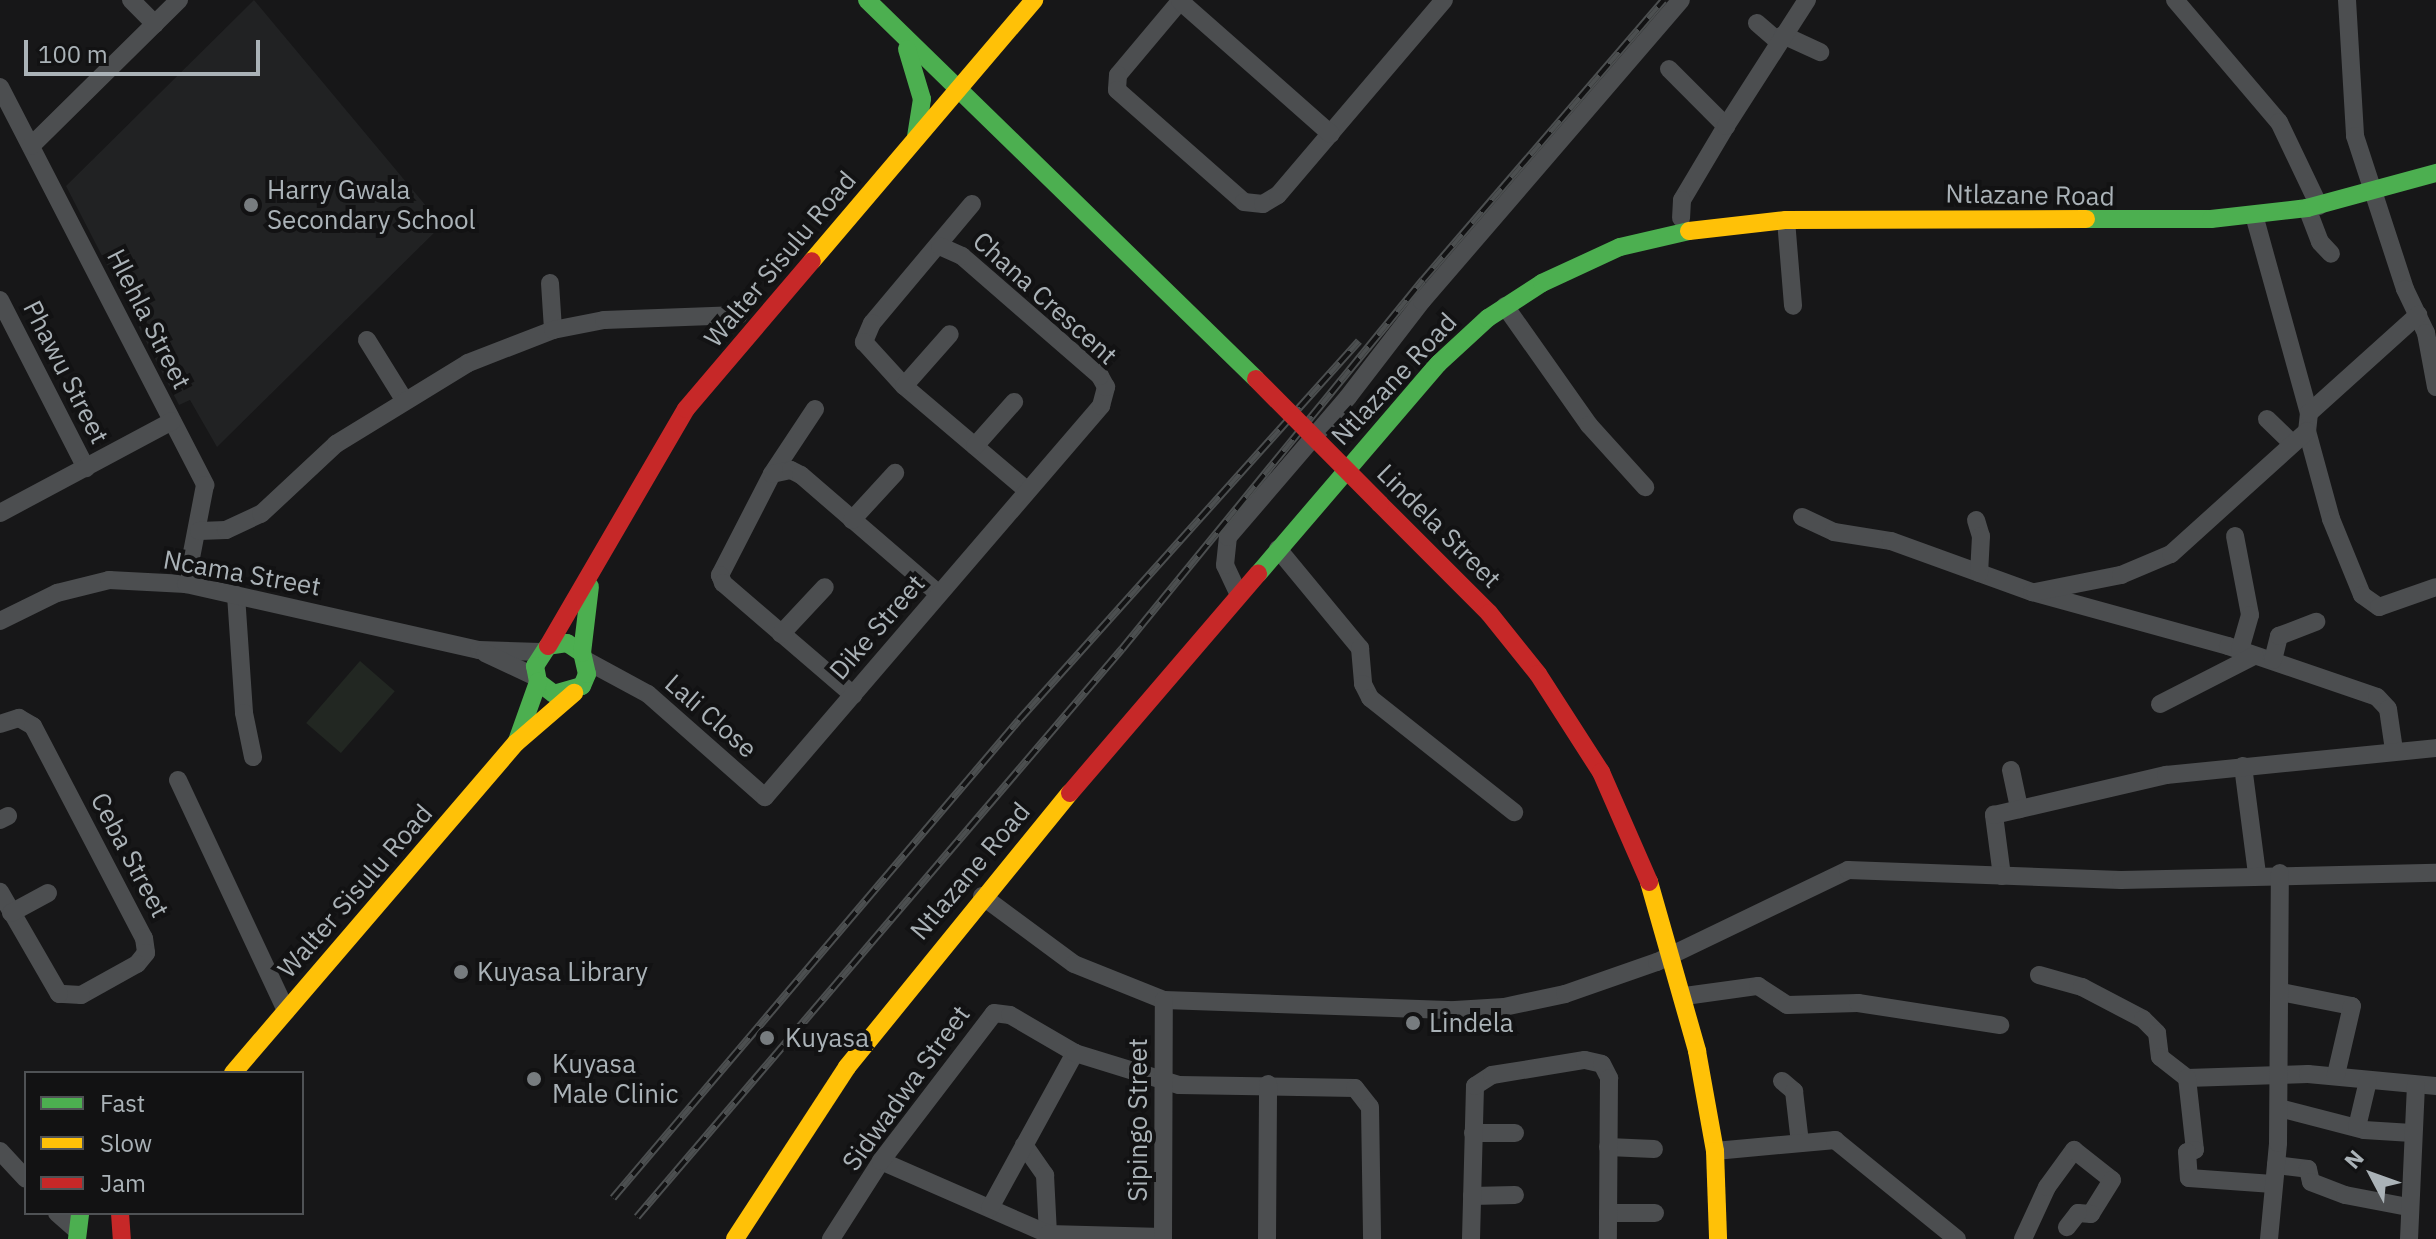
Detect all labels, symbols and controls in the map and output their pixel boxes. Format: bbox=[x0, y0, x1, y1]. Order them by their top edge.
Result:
scale bar bbox=[28, 24, 264, 74]
text: 100 m bbox=[38, 38, 108, 70]
street label: Walter Sisulu Road bbox=[698, 165, 862, 353]
place label: Harry Gwala Secondary School bbox=[267, 174, 476, 236]
street label: Ntlazane Road bbox=[1945, 178, 2115, 212]
marker: Harry Gwala Secondary School bbox=[242, 196, 260, 214]
street label: Chana Crescent bbox=[967, 225, 1123, 371]
street label: Hlehla Street bbox=[100, 244, 198, 394]
street label: Phawu Street bbox=[17, 295, 115, 449]
street label: Ntlazane Road bbox=[1325, 306, 1463, 452]
street label: Lindela Street bbox=[1371, 458, 1507, 594]
street label: Ncama Street bbox=[161, 544, 323, 602]
street label: Dike Street bbox=[823, 568, 931, 686]
street label: Lali Close bbox=[659, 668, 763, 764]
street label: Ceba Street bbox=[84, 787, 176, 923]
street label: Ntlazane Road bbox=[904, 796, 1036, 946]
street label: Walter Sisulu Road bbox=[271, 798, 439, 984]
place label: Kuyasa Library bbox=[477, 956, 648, 988]
marker: Kuyasa Library bbox=[452, 963, 470, 981]
street label: Sidwadwa Street bbox=[836, 999, 976, 1177]
place label: Lindela bbox=[1429, 1007, 1514, 1039]
marker: Lindela bbox=[1404, 1014, 1422, 1032]
place label: Kuyasa bbox=[785, 1022, 869, 1054]
marker: Kuyasa bbox=[756, 1027, 778, 1049]
street label: Sipingo Street bbox=[1122, 1038, 1154, 1202]
place label: Kuyasa Male Clinic bbox=[552, 1048, 679, 1110]
marker: Kuyasa Male Clinic bbox=[523, 1068, 545, 1090]
legend bbox=[24, 1071, 304, 1215]
text: Fast bbox=[100, 1087, 145, 1119]
text: Slow bbox=[100, 1127, 152, 1159]
north arrow bbox=[2332, 1135, 2412, 1215]
text: N bbox=[2337, 1143, 2370, 1174]
text: Jam bbox=[100, 1167, 146, 1199]

